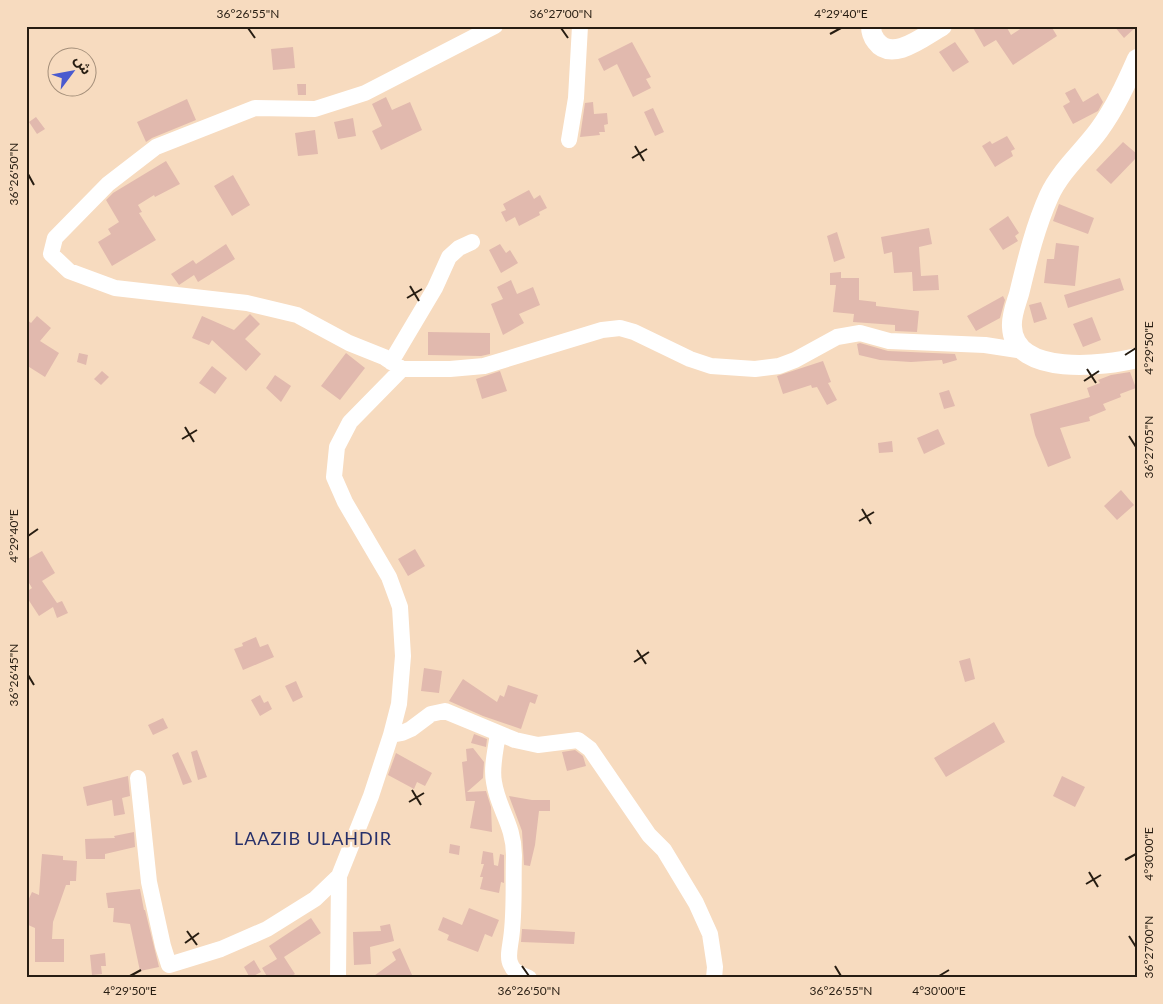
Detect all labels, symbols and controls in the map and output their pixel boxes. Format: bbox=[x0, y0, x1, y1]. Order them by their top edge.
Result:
text: 36°26'55"N bbox=[217, 6, 279, 21]
text: 36°27'00"N bbox=[530, 6, 592, 21]
text: 4°29'40"E bbox=[814, 6, 868, 21]
north arrow bbox=[48, 48, 98, 98]
text: ش bbox=[71, 52, 96, 77]
text: 36°26'50"N bbox=[6, 143, 21, 205]
text: 4°29'50"E bbox=[1141, 321, 1156, 375]
text: 36°27'05"N bbox=[1141, 416, 1156, 478]
text: 4°29'40"E bbox=[6, 509, 21, 563]
text: 36°26'45"N bbox=[6, 644, 21, 706]
district label: LAAZIB ULAHDIR bbox=[234, 827, 392, 849]
text: 4°30'00"E bbox=[1141, 827, 1156, 881]
text: 36°27'00"N bbox=[1141, 916, 1156, 978]
text: 4°29'50"E bbox=[103, 983, 157, 998]
text: 36°26'50"N bbox=[498, 983, 560, 998]
text: 36°26'55"N bbox=[810, 983, 872, 998]
text: 4°30'00"E bbox=[912, 983, 966, 998]

